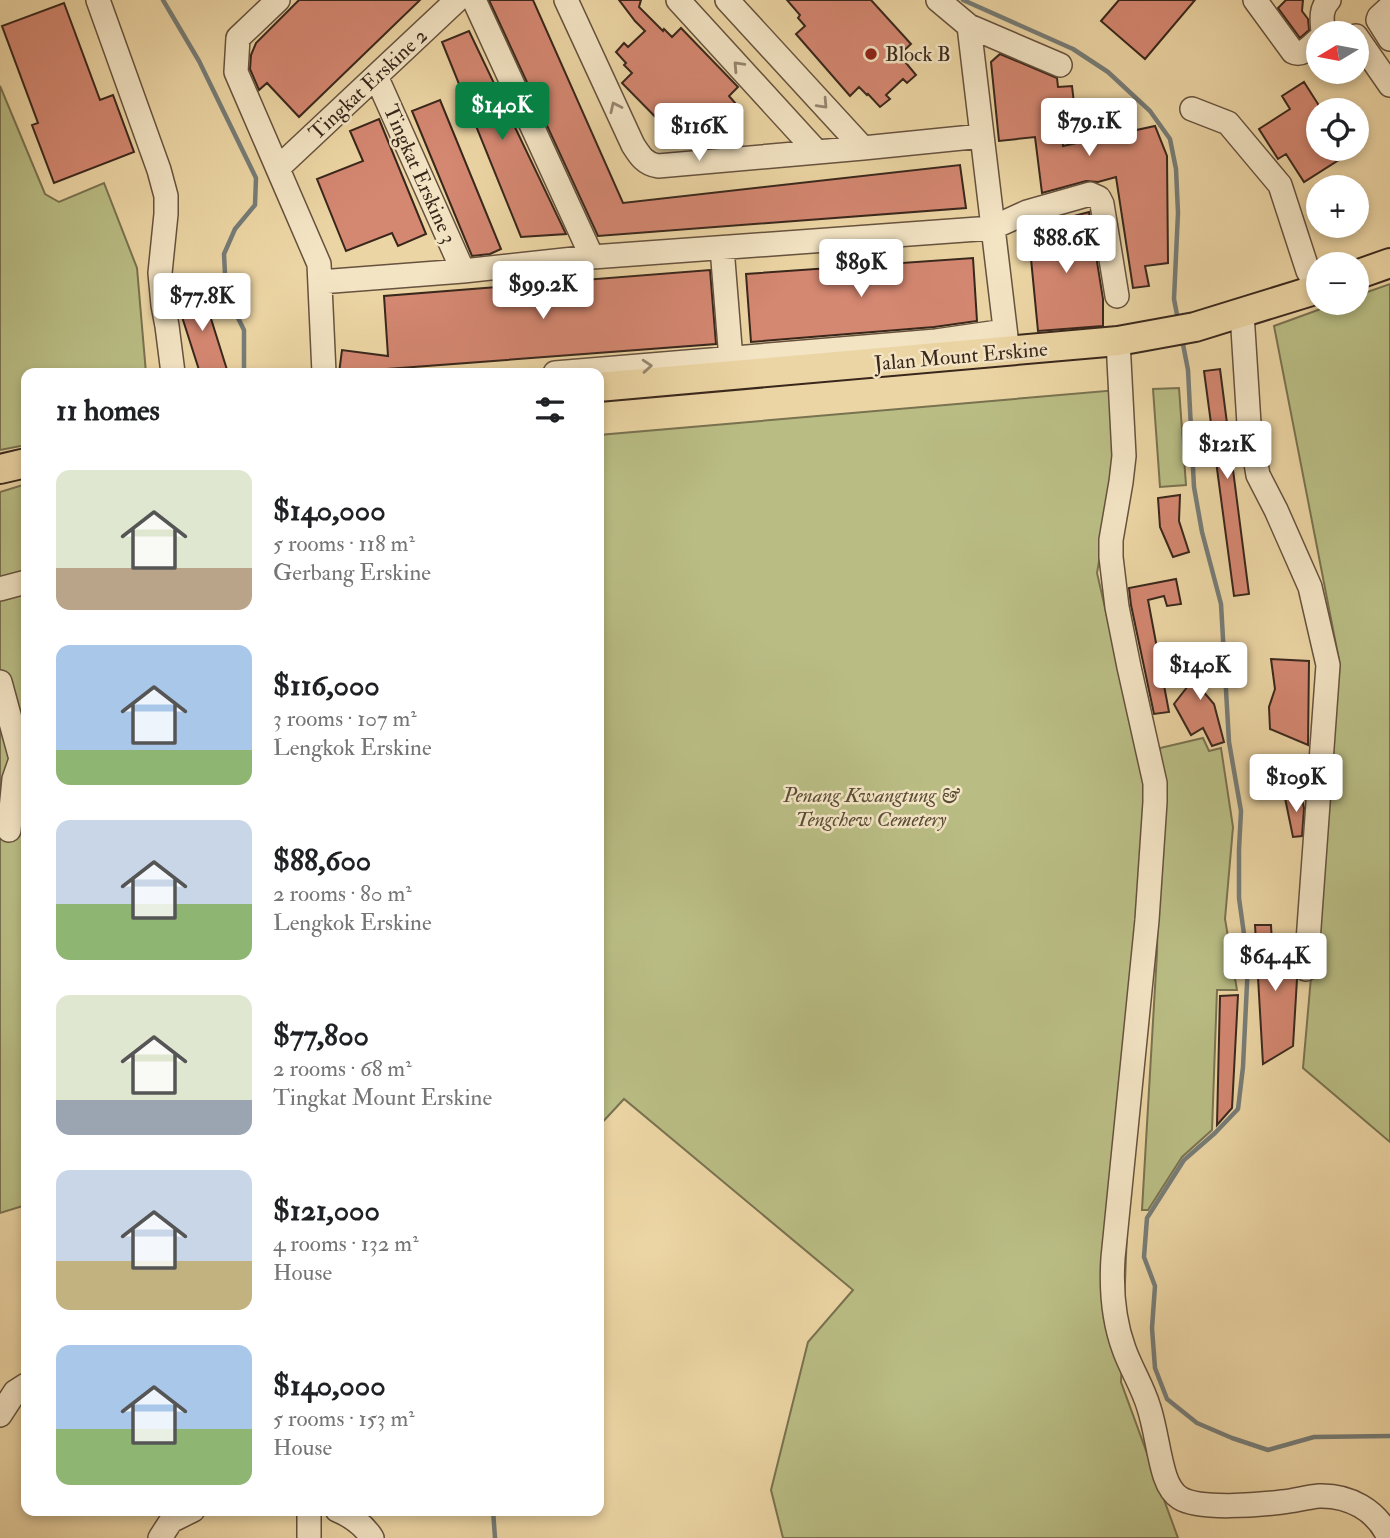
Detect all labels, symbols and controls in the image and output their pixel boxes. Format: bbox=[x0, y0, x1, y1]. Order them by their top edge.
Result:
north arrow bbox=[1306, 21, 1368, 84]
map controls bbox=[1306, 21, 1369, 315]
street label: Tingkat Erskine 2 bbox=[303, 23, 433, 146]
place label: Block B bbox=[885, 41, 951, 68]
marker: Block B bbox=[863, 46, 879, 62]
one-way arrow bbox=[733, 61, 746, 74]
pin: $140K bbox=[453, 82, 551, 142]
text: $140K bbox=[471, 90, 533, 119]
one-way arrow bbox=[814, 96, 827, 109]
button: locate bbox=[1306, 98, 1369, 161]
pin: $79.1K bbox=[1032, 99, 1146, 158]
street label: Tingkat Erskine 3 bbox=[377, 100, 462, 248]
one-way arrow bbox=[609, 102, 623, 114]
pin: $116K bbox=[650, 104, 748, 163]
text: $79.1K bbox=[1057, 106, 1121, 135]
text: $116K bbox=[670, 111, 728, 140]
button: + bbox=[1306, 175, 1369, 238]
pin: $88.6K bbox=[1009, 216, 1123, 275]
text: $88.6K bbox=[1033, 223, 1099, 252]
pin: $89K bbox=[820, 240, 902, 299]
text: $89K bbox=[835, 247, 887, 276]
button: − bbox=[1306, 252, 1369, 315]
pin: $99.2K bbox=[486, 262, 600, 321]
text: $99.2K bbox=[509, 269, 577, 298]
pin: $77.8K bbox=[145, 274, 259, 333]
text: $77.8K bbox=[170, 281, 234, 310]
street label: Jalan Mount Erskine bbox=[872, 335, 1049, 378]
one-way arrow bbox=[642, 359, 653, 374]
icon: filters bbox=[531, 391, 569, 429]
text: 11 homes bbox=[56, 392, 160, 429]
pin: $121K bbox=[1178, 421, 1276, 481]
text: $121K bbox=[1198, 429, 1256, 458]
text: $140,000 bbox=[273, 492, 386, 529]
icon: home bbox=[112, 498, 196, 582]
text: 5 rooms · 118 m² bbox=[273, 529, 415, 558]
text: Gerbang Erskine bbox=[273, 558, 431, 587]
pin: $140K bbox=[1151, 642, 1249, 702]
text: $140K bbox=[1169, 650, 1231, 679]
text: $116,000 bbox=[273, 667, 380, 704]
icon: home bbox=[112, 673, 196, 757]
text: 3 rooms · 107 m² bbox=[273, 704, 417, 733]
text: Lengkok Erskine bbox=[273, 733, 432, 762]
pin: $109K bbox=[1247, 754, 1345, 814]
text: $109K bbox=[1266, 762, 1326, 791]
park label: Penang Kwangtung & Tengchew Cemetery bbox=[782, 782, 961, 833]
text: $88,600 bbox=[273, 842, 371, 879]
icon: home bbox=[112, 848, 196, 932]
text: 2 rooms · 80 m² bbox=[273, 879, 412, 908]
text: Lengkok Erskine bbox=[273, 908, 432, 937]
pin: $64.4K bbox=[1218, 934, 1332, 993]
text: $64.4K bbox=[1240, 941, 1310, 970]
text: $77,800 bbox=[273, 1017, 369, 1054]
icon: home bbox=[112, 1023, 196, 1107]
text: 2 rooms · 68 m² bbox=[273, 1054, 412, 1083]
text: Tingkat Mount Erskine bbox=[273, 1083, 492, 1112]
text: $121,000 bbox=[273, 1192, 380, 1229]
icon: home bbox=[112, 1198, 196, 1282]
text: 4 rooms · 132 m² bbox=[273, 1229, 419, 1258]
text: House bbox=[273, 1258, 332, 1287]
text: $140,000 bbox=[273, 1367, 386, 1404]
icon: home bbox=[112, 1373, 196, 1457]
text: 5 rooms · 153 m² bbox=[273, 1404, 415, 1433]
text: House bbox=[273, 1433, 332, 1462]

